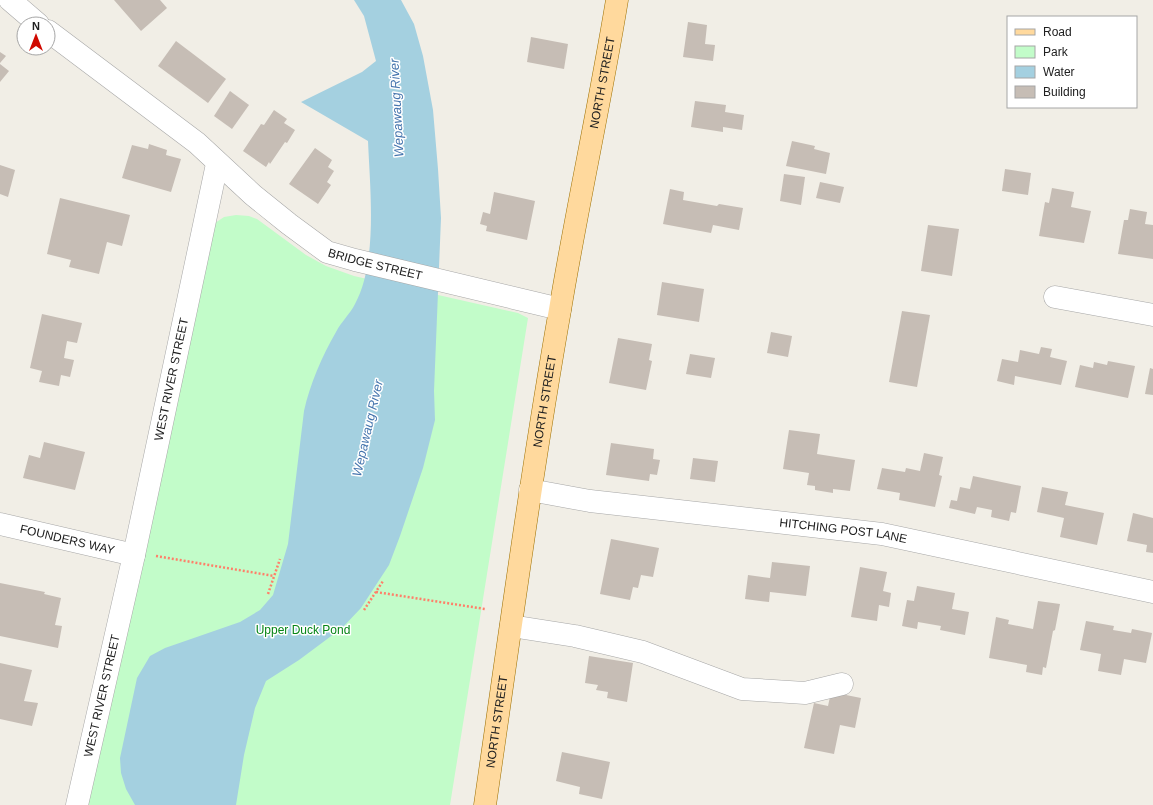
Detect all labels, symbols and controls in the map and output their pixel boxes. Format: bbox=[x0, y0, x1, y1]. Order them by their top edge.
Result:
north arrow bbox=[16, 16, 56, 56]
legend bbox=[1007, 16, 1137, 108]
text: N bbox=[32, 20, 40, 32]
text: Road bbox=[1043, 25, 1072, 39]
street label: NORTH STREET bbox=[587, 35, 618, 130]
text: Park bbox=[1043, 45, 1069, 59]
water label: Wepawaug River bbox=[386, 58, 407, 158]
text: Water bbox=[1043, 65, 1075, 79]
text: Building bbox=[1043, 85, 1086, 99]
street label: BRIDGE STREET bbox=[326, 246, 424, 283]
street label: WEST RIVER STREET bbox=[151, 316, 191, 442]
street label: NORTH STREET bbox=[530, 354, 559, 449]
water label: Wepawaug River bbox=[349, 378, 386, 478]
street label: HITCHING POST LANE bbox=[779, 515, 908, 546]
street label: FOUNDERS WAY bbox=[19, 522, 116, 557]
park label: Upper Duck Pond bbox=[256, 623, 350, 637]
street label: WEST RIVER STREET bbox=[81, 633, 123, 758]
street label: NORTH STREET bbox=[483, 674, 511, 769]

